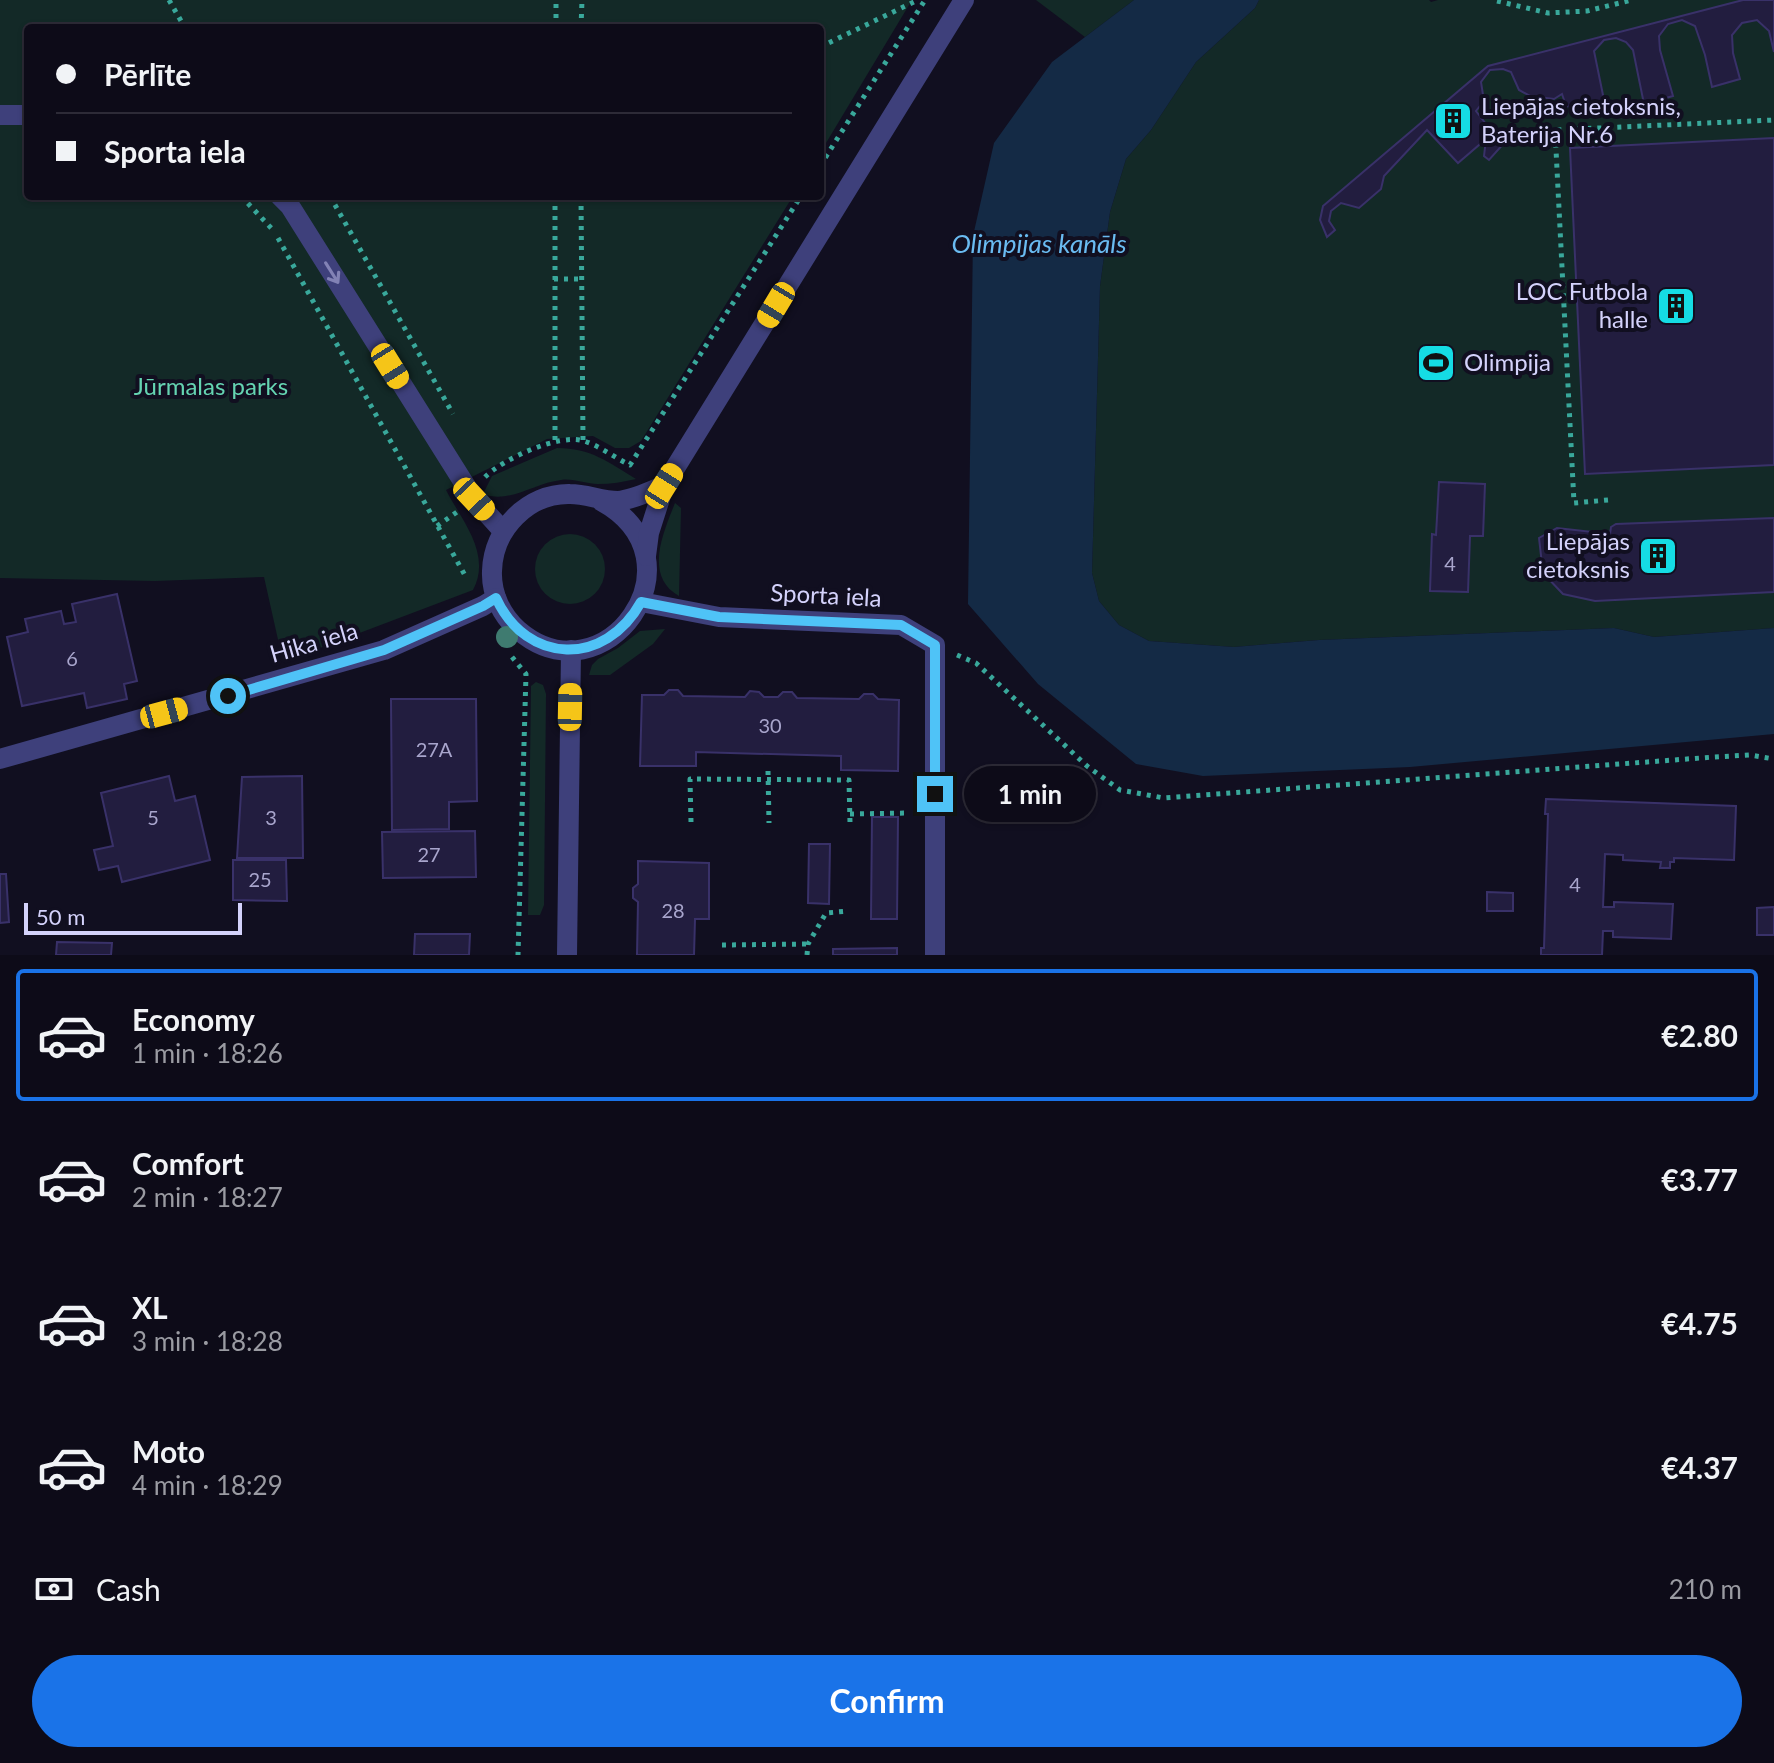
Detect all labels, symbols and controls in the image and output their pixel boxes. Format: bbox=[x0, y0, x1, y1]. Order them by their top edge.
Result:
text: Pērlīte bbox=[104, 56, 191, 92]
place label: Liepājas cietoksnis, Baterija Nr.6 bbox=[1481, 91, 1681, 148]
building icon: Liepājas cietoksnis, Baterija Nr.6 bbox=[1432, 100, 1474, 142]
text: Sporta iela bbox=[104, 133, 246, 169]
water label: Olimpijas kanāls bbox=[951, 227, 1127, 259]
one-way arrow bbox=[323, 261, 340, 283]
place label: LOC Futbola halle bbox=[1516, 276, 1648, 333]
car bbox=[753, 278, 799, 332]
building icon: LOC Futbola halle bbox=[1655, 285, 1697, 327]
car bbox=[367, 339, 413, 393]
sports icon: Olimpija bbox=[1415, 342, 1457, 384]
place label: Olimpija bbox=[1464, 347, 1551, 376]
park label: Jūrmalas parks bbox=[134, 371, 288, 400]
car bbox=[641, 459, 687, 513]
car bbox=[449, 473, 499, 525]
place label: Liepājas cietoksnis bbox=[1526, 526, 1630, 583]
building icon: Liepājas cietoksnis bbox=[1637, 535, 1679, 577]
house number: 4 bbox=[1444, 551, 1456, 575]
street label: Sporta iela bbox=[770, 577, 882, 612]
street label: Hika iela bbox=[266, 615, 361, 668]
house number: 6 bbox=[66, 646, 78, 670]
route start bbox=[210, 678, 246, 714]
car bbox=[558, 683, 582, 731]
car bbox=[138, 695, 190, 731]
house number: 30 bbox=[758, 713, 782, 737]
house number: 27A bbox=[416, 737, 453, 761]
callout: 1 min bbox=[963, 766, 1095, 822]
route end bbox=[917, 776, 953, 812]
text: 1 min bbox=[998, 778, 1062, 810]
house number: 5 bbox=[147, 805, 159, 829]
house number: 3 bbox=[265, 805, 277, 829]
house number: 27 bbox=[417, 842, 441, 866]
house number: 25 bbox=[248, 867, 272, 891]
house number: 4 bbox=[1569, 872, 1581, 896]
house number: 28 bbox=[661, 898, 685, 922]
scale bar bbox=[24, 899, 242, 935]
text: 50 m bbox=[36, 903, 85, 930]
icon: car bbox=[36, 999, 108, 1071]
text: Economy bbox=[132, 1001, 255, 1037]
text: €2.80 bbox=[1661, 1017, 1738, 1053]
text: 1 min · 18:26 bbox=[132, 1037, 283, 1069]
icon: car bbox=[36, 1143, 108, 1215]
text: Comfort bbox=[132, 1145, 244, 1181]
text: €3.77 bbox=[1661, 1161, 1738, 1197]
text: 2 min · 18:27 bbox=[132, 1181, 283, 1213]
icon: car bbox=[36, 1287, 108, 1359]
text: XL bbox=[132, 1289, 168, 1325]
text: €4.75 bbox=[1661, 1305, 1738, 1341]
text: 3 min · 18:28 bbox=[132, 1325, 283, 1357]
icon: car bbox=[36, 1431, 108, 1503]
text: Moto bbox=[132, 1433, 205, 1469]
text: €4.37 bbox=[1661, 1449, 1738, 1485]
text: 4 min · 18:29 bbox=[132, 1469, 283, 1501]
icon: cash bbox=[32, 1567, 76, 1611]
text: Cash bbox=[96, 1571, 161, 1607]
text: 210 m bbox=[1669, 1573, 1742, 1605]
button: Confirm bbox=[32, 1655, 1742, 1747]

